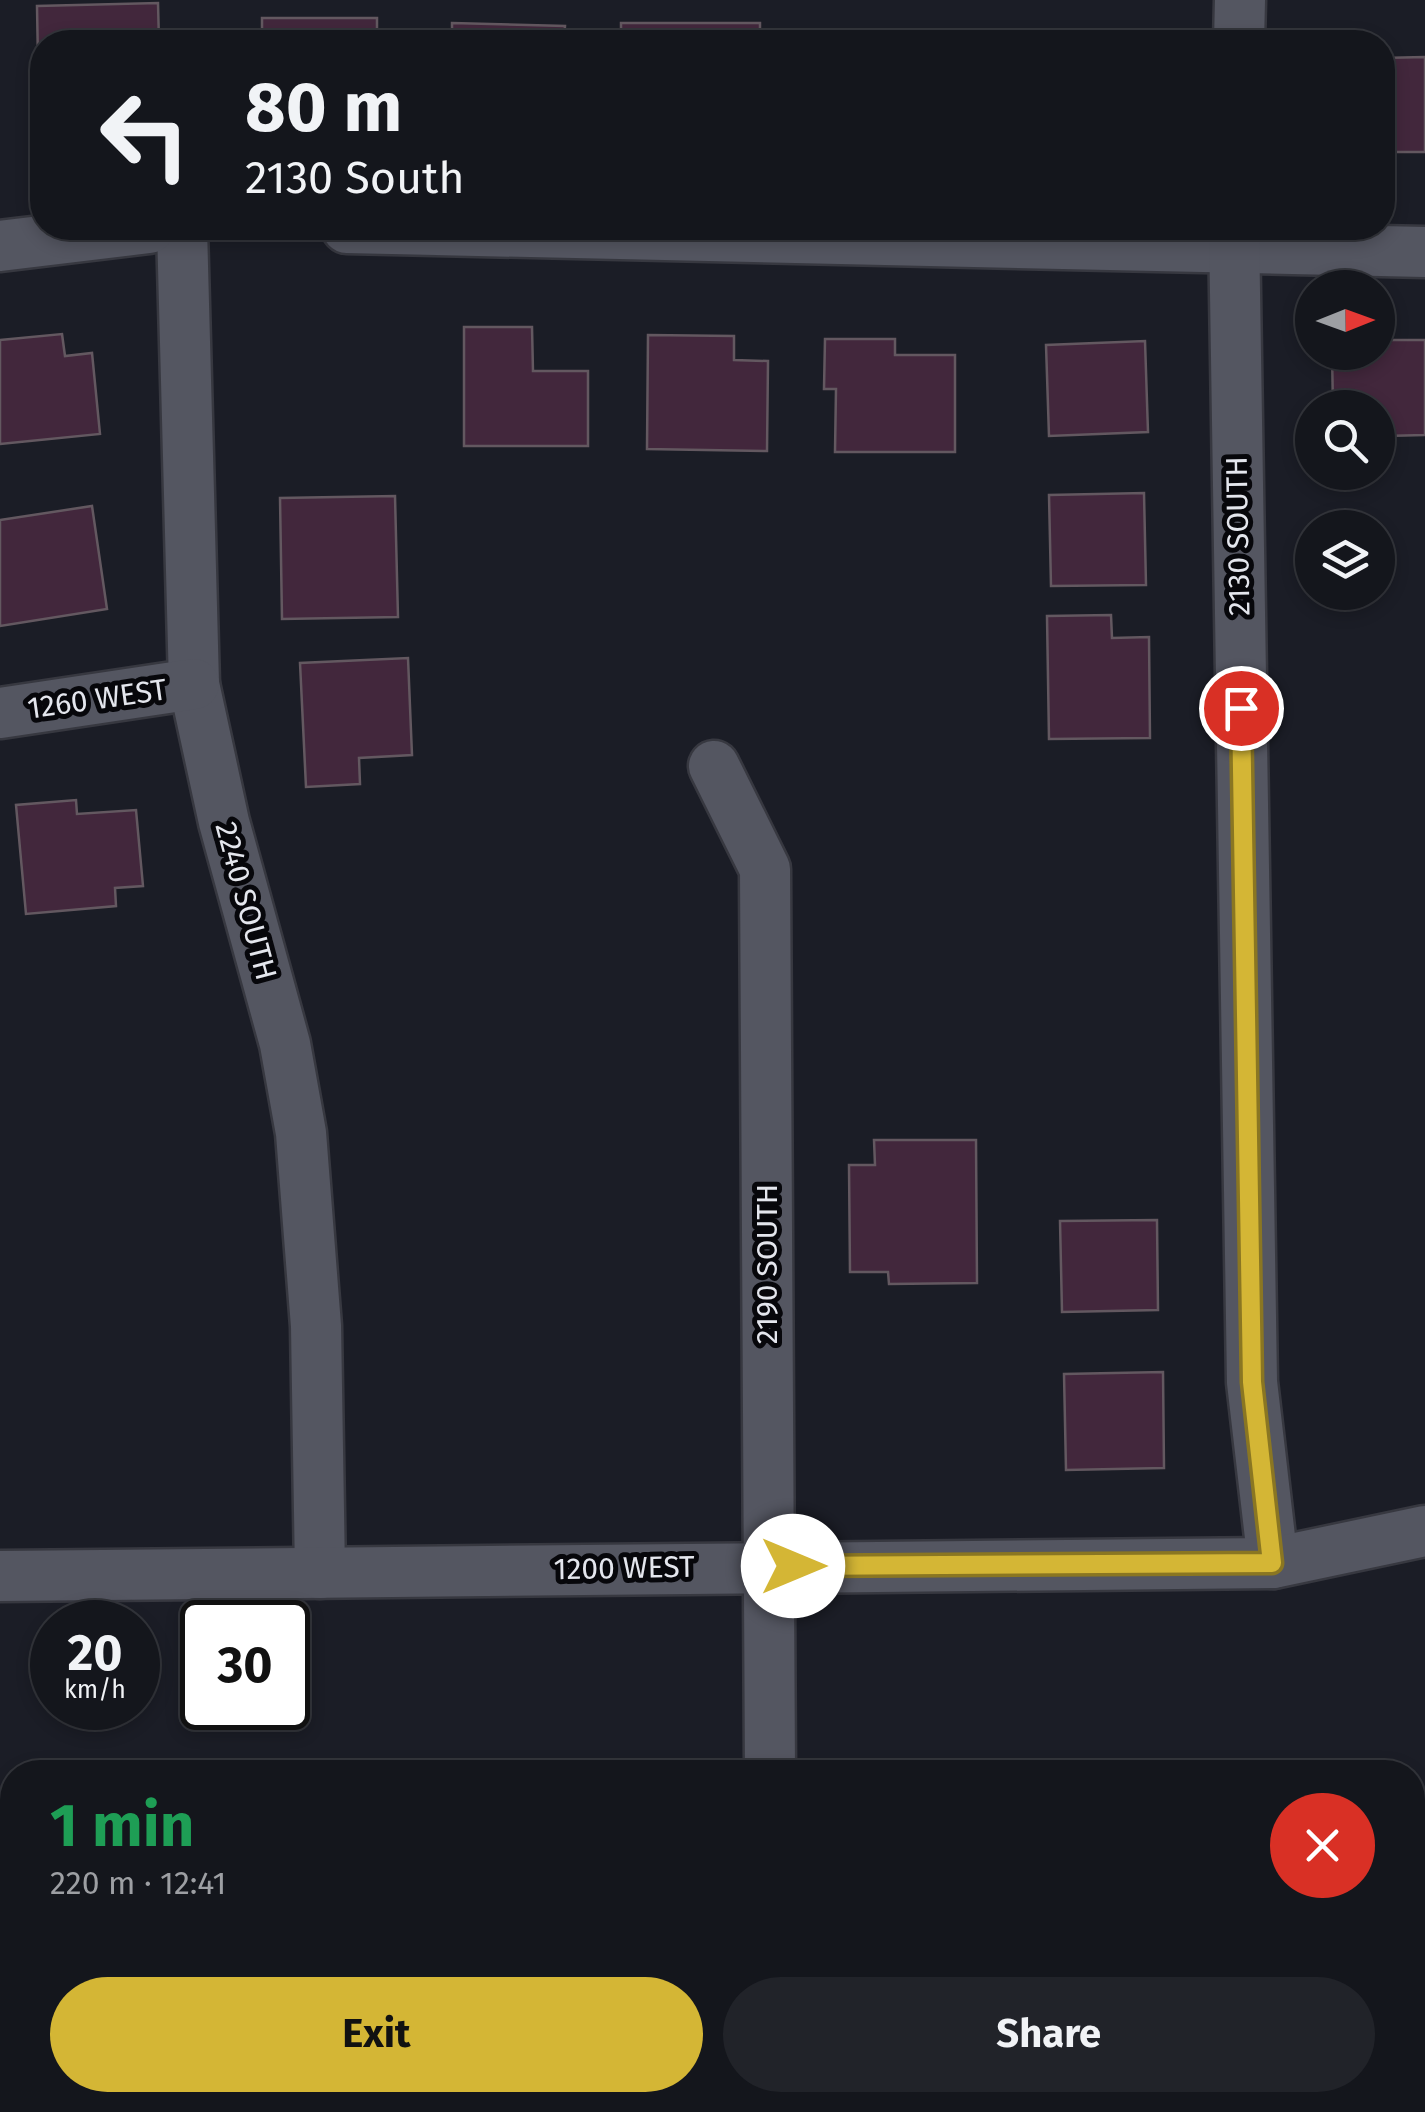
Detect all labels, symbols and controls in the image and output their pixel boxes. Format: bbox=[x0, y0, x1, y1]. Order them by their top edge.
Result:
text: 80 m bbox=[245, 66, 402, 150]
icon: left bbox=[80, 70, 210, 200]
text: 2130 South bbox=[245, 151, 465, 205]
north arrow bbox=[1295, 270, 1395, 370]
map controls bbox=[1295, 270, 1395, 610]
button: search bbox=[1295, 390, 1395, 490]
street label: 2130 SOUTH bbox=[1219, 456, 1257, 616]
button: layers bbox=[1295, 510, 1395, 610]
pin bbox=[1199, 666, 1284, 751]
street label: 1260 WEST bbox=[25, 671, 169, 727]
icon: arrive bbox=[1214, 681, 1269, 736]
street label: 2240 SOUTH bbox=[208, 818, 284, 984]
street label: 2190 SOUTH bbox=[749, 1184, 785, 1344]
position arrow bbox=[741, 1514, 845, 1618]
street label: 1200 WEST bbox=[553, 1549, 695, 1587]
speed limit sign: 30 bbox=[180, 1600, 310, 1730]
text: 20 bbox=[67, 1623, 123, 1683]
text: km/h bbox=[64, 1675, 126, 1705]
text: 1 min bbox=[50, 1790, 194, 1862]
button: close bbox=[1270, 1793, 1375, 1898]
text: 220 m · 12:41 bbox=[50, 1864, 226, 1902]
button: Exit bbox=[50, 1977, 703, 2092]
button: Share bbox=[723, 1977, 1375, 2092]

